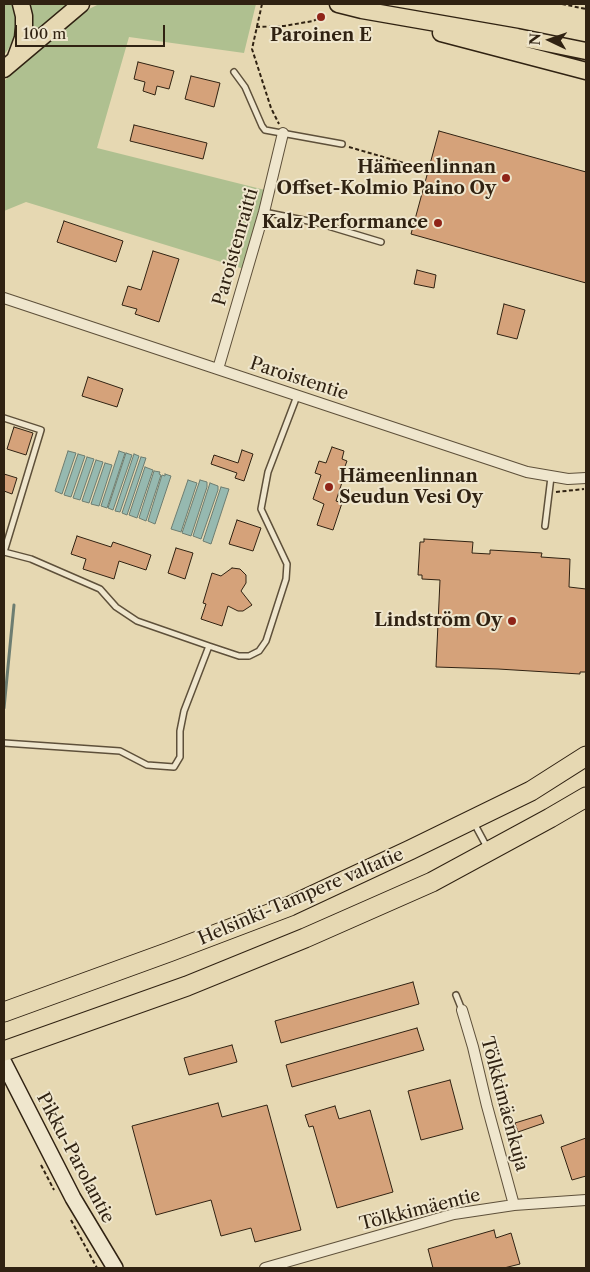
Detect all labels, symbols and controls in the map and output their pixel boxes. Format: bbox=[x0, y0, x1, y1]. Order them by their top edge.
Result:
marker: Paroinen E bbox=[315, 11, 327, 23]
scale bar bbox=[18, 15, 168, 47]
north arrow bbox=[525, 15, 575, 65]
text: 100 m bbox=[23, 24, 66, 43]
place label: Paroinen E bbox=[270, 25, 372, 47]
text: N bbox=[526, 33, 544, 46]
place label: Hämeenlinnan Offset-Kolmio Paino Oy bbox=[276, 157, 496, 200]
marker: Hämeenlinnan Offset-Kolmio Paino Oy bbox=[500, 172, 512, 184]
street label: Paroistenraitti bbox=[209, 186, 263, 308]
place label: Kalz Performance bbox=[262, 212, 428, 234]
marker: Kalz Performance bbox=[432, 217, 444, 229]
street label: Paroistentie bbox=[247, 353, 351, 405]
place label: Hämeenlinnan Seudun Vesi Oy bbox=[339, 466, 483, 508]
marker: Hämeenlinnan Seudun Vesi Oy bbox=[323, 481, 335, 493]
place label: Lindström Oy bbox=[374, 610, 502, 632]
marker: Lindström Oy bbox=[506, 615, 518, 627]
street label: Helsinki-Tampere valtatie bbox=[195, 844, 407, 950]
street label: Tölkkimäenkuja bbox=[476, 1035, 532, 1173]
street label: Pikku-Parolantie bbox=[31, 1089, 119, 1227]
street label: Tölkkimäentie bbox=[357, 1185, 483, 1235]

